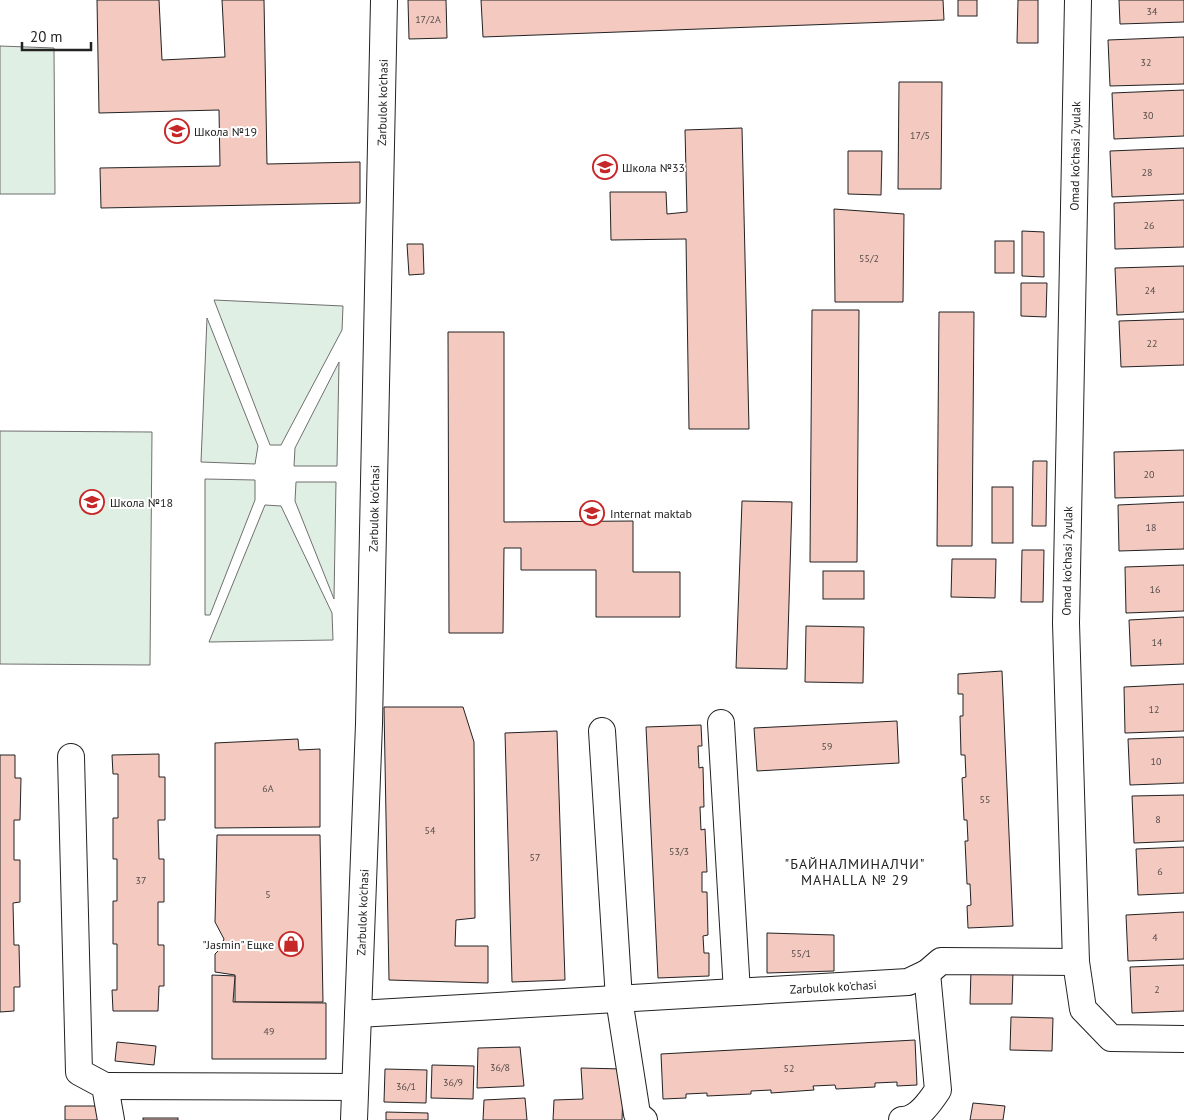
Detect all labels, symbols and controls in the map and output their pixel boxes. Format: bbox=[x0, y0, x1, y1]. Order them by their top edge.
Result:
house number: 34 bbox=[1147, 5, 1158, 18]
house number: 17/2A bbox=[415, 13, 441, 26]
scale bar bbox=[22, 20, 91, 52]
text: 20 m bbox=[30, 27, 63, 46]
house number: 32 bbox=[1141, 56, 1151, 69]
street label: Zarbulok ko'chasi bbox=[373, 59, 390, 146]
street label: Omad ko'chasi 2yulak bbox=[1067, 101, 1083, 211]
house number: 30 bbox=[1143, 109, 1154, 122]
school or university icon: Школа №19 bbox=[164, 118, 190, 144]
place label: Школа №19 bbox=[194, 124, 257, 139]
house number: 17/5 bbox=[910, 129, 930, 142]
school or university icon: Школа №33 bbox=[592, 154, 618, 180]
place label: Школа №33 bbox=[622, 160, 685, 175]
house number: 28 bbox=[1142, 166, 1152, 179]
house number: 26 bbox=[1144, 219, 1154, 232]
house number: 55/2 bbox=[859, 252, 879, 265]
house number: 24 bbox=[1145, 284, 1156, 297]
house number: 22 bbox=[1147, 337, 1157, 350]
street label: Zarbulok ko'chasi bbox=[365, 465, 382, 552]
house number: 20 bbox=[1144, 468, 1155, 481]
school or university icon: Школа №18 bbox=[79, 489, 105, 515]
place label: Школа №18 bbox=[110, 495, 173, 510]
school or university icon: Internat maktab bbox=[579, 500, 605, 526]
place label: Internat maktab bbox=[610, 506, 692, 521]
street label: Omad ko'chasi 2yulak bbox=[1059, 506, 1075, 616]
house number: 18 bbox=[1146, 521, 1156, 534]
house number: 16 bbox=[1150, 583, 1160, 596]
house number: 14 bbox=[1152, 636, 1163, 649]
house number: 12 bbox=[1149, 703, 1159, 716]
house number: 59 bbox=[822, 740, 832, 753]
house number: 10 bbox=[1151, 755, 1162, 768]
house number: 6A bbox=[262, 782, 274, 795]
house number: 55 bbox=[980, 793, 990, 806]
house number: 8 bbox=[1155, 813, 1161, 826]
house number: 54 bbox=[425, 824, 436, 837]
house number: 53/3 bbox=[669, 845, 689, 858]
house number: 57 bbox=[530, 851, 540, 864]
district label: "БАЙНАЛМИНАЛЧИ" MAHALLA № 29 bbox=[785, 855, 925, 889]
house number: 6 bbox=[1157, 865, 1163, 878]
street label: Zarbulok ko'chasi bbox=[353, 868, 371, 956]
house number: 37 bbox=[136, 874, 146, 887]
house number: 5 bbox=[265, 888, 271, 901]
shop icon: "Jasmin" Ещке bbox=[278, 931, 304, 957]
house number: 4 bbox=[1152, 931, 1158, 944]
place label: "Jasmin" Ещке bbox=[203, 937, 274, 952]
house number: 55/1 bbox=[791, 947, 811, 960]
street label: Zarbulok ko'chasi bbox=[789, 976, 877, 996]
house number: 2 bbox=[1154, 983, 1160, 996]
house number: 49 bbox=[264, 1025, 274, 1038]
house number: 36/8 bbox=[490, 1061, 510, 1074]
house number: 52 bbox=[784, 1062, 794, 1075]
house number: 36/9 bbox=[443, 1076, 463, 1089]
house number: 36/1 bbox=[396, 1080, 416, 1093]

